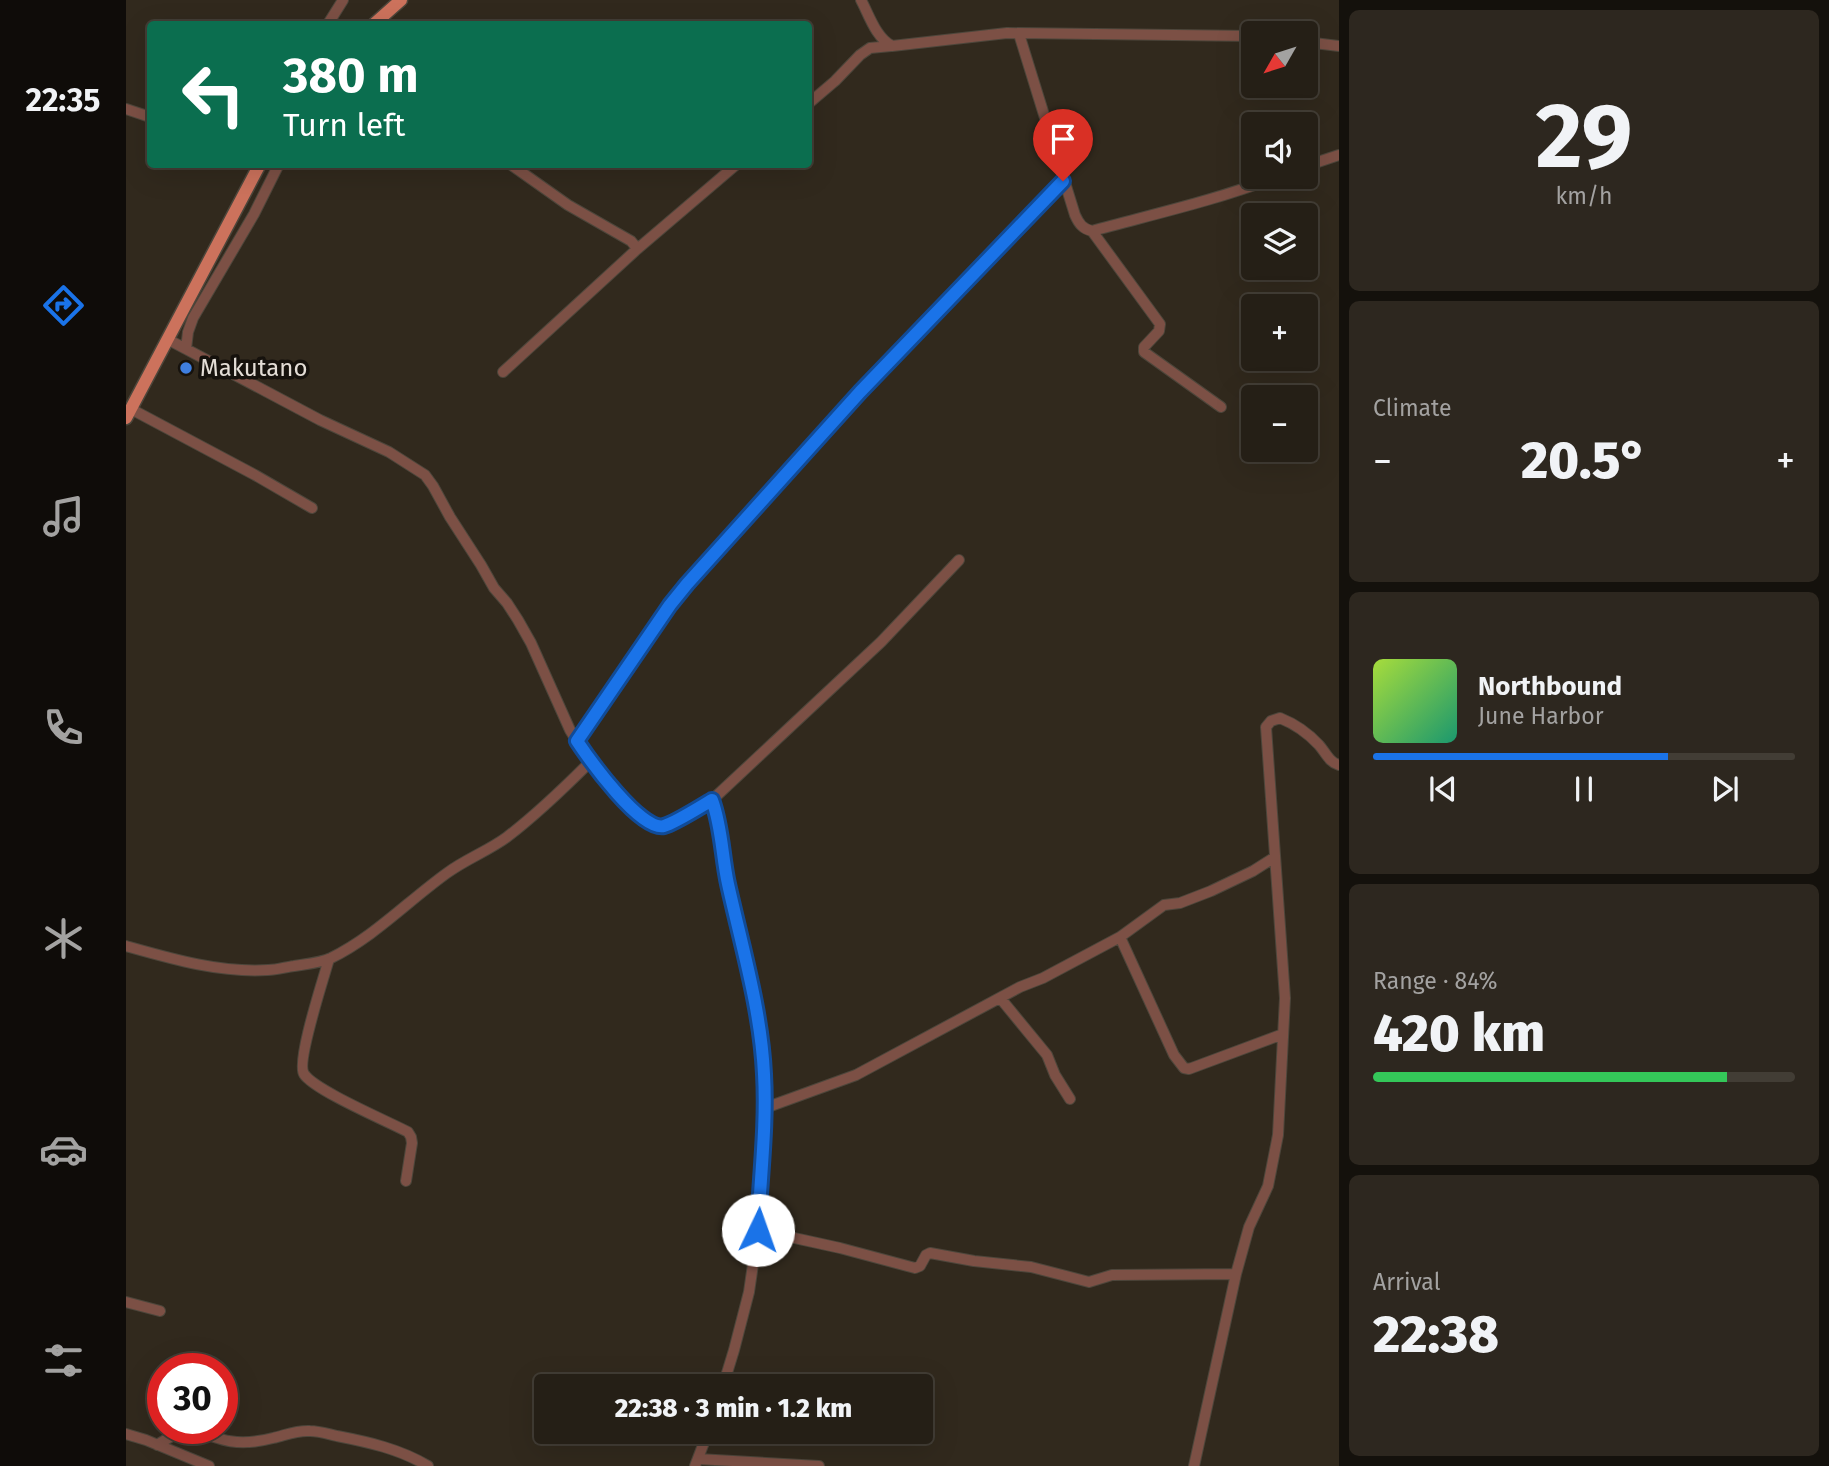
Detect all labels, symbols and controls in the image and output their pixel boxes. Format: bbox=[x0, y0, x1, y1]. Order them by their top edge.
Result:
north arrow bbox=[1241, 21, 1318, 98]
map controls bbox=[1241, 21, 1318, 462]
text: 380 m bbox=[283, 46, 419, 105]
icon: left bbox=[168, 49, 259, 140]
text: 22:35 bbox=[25, 81, 101, 119]
text: 29 bbox=[1535, 82, 1633, 191]
text: Turn left bbox=[283, 106, 405, 144]
pin bbox=[1033, 109, 1093, 181]
button: sound bbox=[1241, 112, 1318, 189]
icon: arrive bbox=[1044, 120, 1082, 158]
text: km/h bbox=[1556, 182, 1612, 210]
button: layers bbox=[1241, 203, 1318, 280]
icon: directions bbox=[39, 281, 88, 330]
button: + bbox=[1241, 294, 1318, 371]
place label: Makutano bbox=[200, 354, 307, 382]
marker: Makutano bbox=[178, 360, 194, 376]
button: − bbox=[1241, 385, 1318, 462]
text: Climate bbox=[1373, 394, 1452, 422]
text: 20.5° bbox=[1521, 429, 1647, 492]
text: − bbox=[1373, 438, 1392, 484]
text: + bbox=[1776, 438, 1795, 484]
icon: music bbox=[39, 492, 88, 541]
text: Northbound bbox=[1478, 671, 1622, 702]
text: June Harbor bbox=[1478, 702, 1604, 730]
icon: phone bbox=[39, 703, 88, 752]
icon: previous bbox=[1424, 770, 1462, 808]
icon: pause bbox=[1565, 770, 1603, 808]
icon: next bbox=[1706, 770, 1744, 808]
icon: climate bbox=[39, 914, 88, 963]
text: Range · 84% bbox=[1373, 967, 1498, 995]
text: 420 km bbox=[1373, 1002, 1545, 1065]
icon: car bbox=[39, 1125, 88, 1174]
position arrow bbox=[721, 1193, 795, 1267]
text: Arrival bbox=[1373, 1268, 1440, 1296]
text: 22:38 bbox=[1373, 1303, 1499, 1366]
icon: filters bbox=[39, 1336, 88, 1385]
speed limit sign: 30 bbox=[147, 1353, 238, 1444]
text: 22:38 · 3 min · 1.2 km bbox=[615, 1393, 852, 1424]

